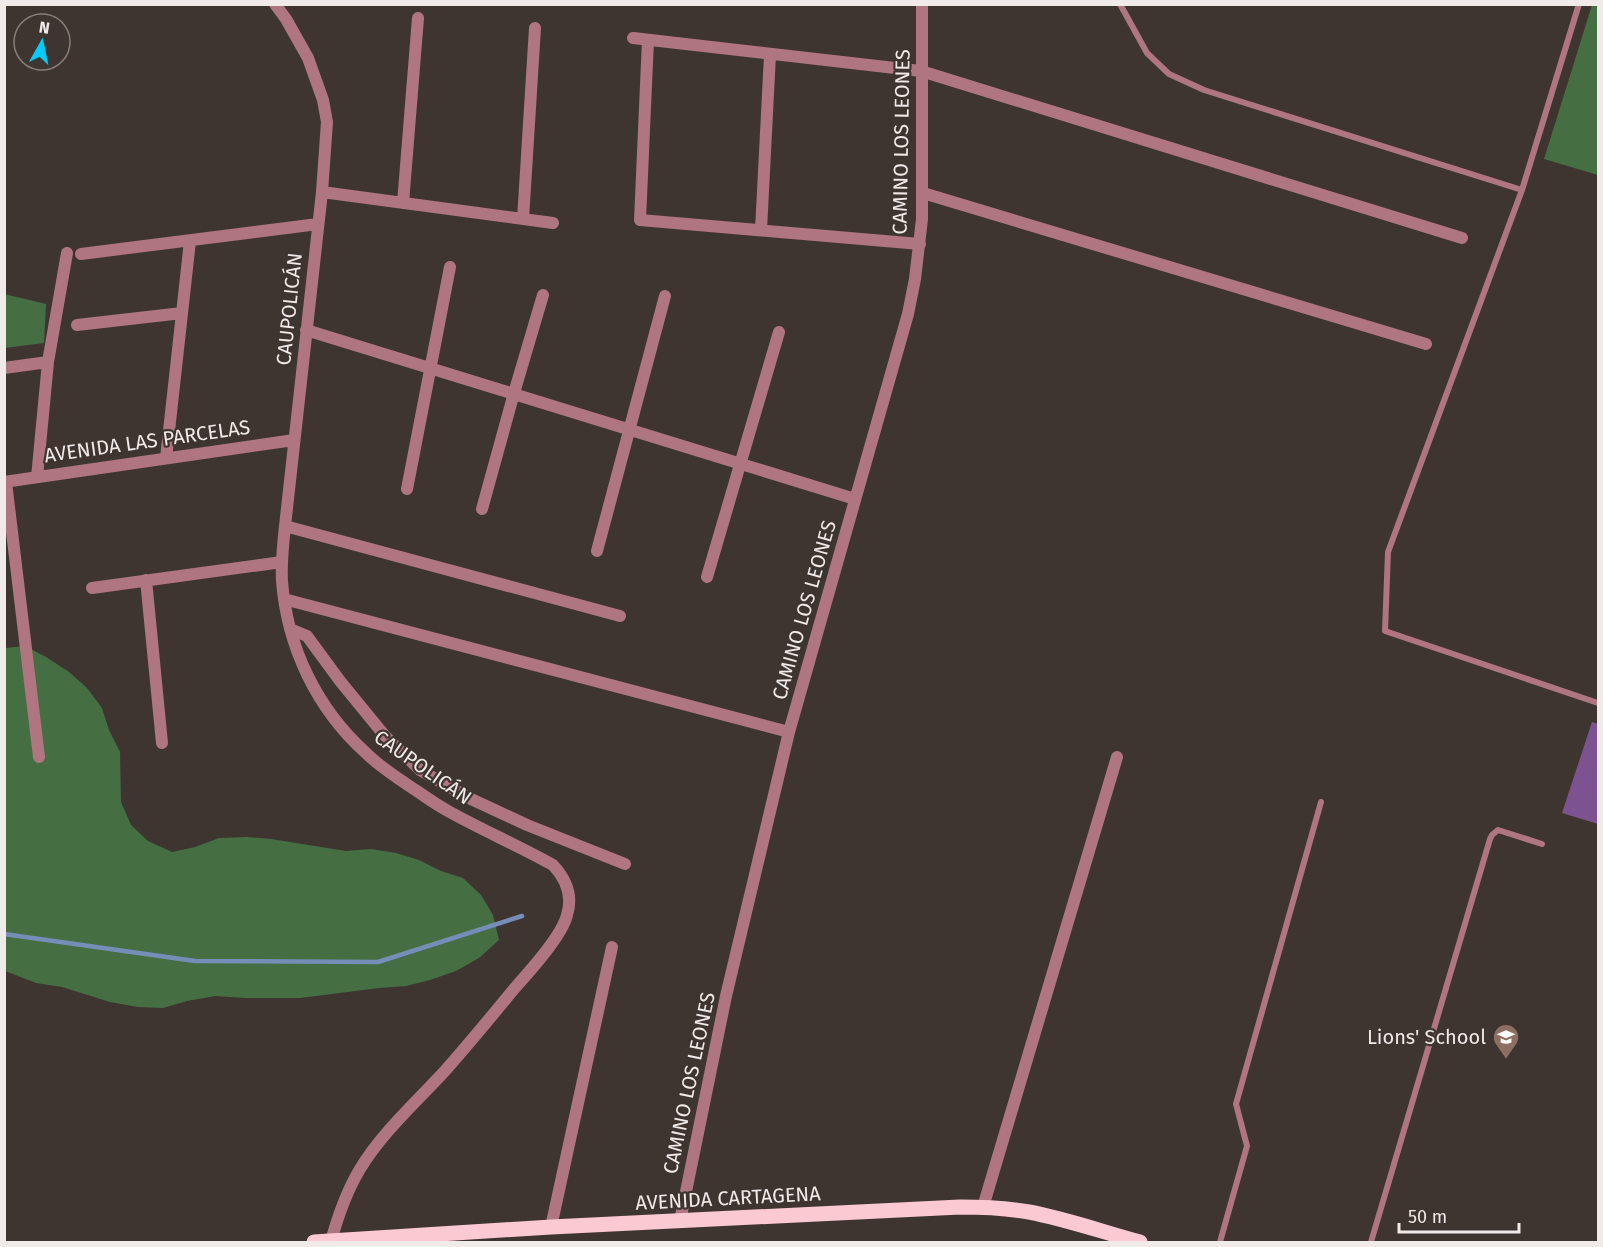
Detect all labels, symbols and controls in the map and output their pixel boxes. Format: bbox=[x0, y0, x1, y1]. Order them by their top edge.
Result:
north arrow bbox=[12, 12, 72, 72]
text: N bbox=[38, 17, 51, 38]
street label: CAMINO LOS LEONES bbox=[887, 49, 915, 235]
street label: CAUPOLICÁN bbox=[271, 251, 307, 367]
street label: AVENIDA LAS PARCELAS bbox=[43, 415, 252, 467]
street label: CAMINO LOS LEONES bbox=[767, 518, 841, 702]
street label: CAUPOLICÁN bbox=[370, 725, 476, 809]
street label: CAMINO LOS LEONES bbox=[658, 990, 720, 1176]
school or university icon: Lions' School bbox=[1491, 1022, 1521, 1060]
place label: Lions' School bbox=[1367, 1025, 1486, 1049]
street label: AVENIDA CARTAGENA bbox=[635, 1181, 822, 1215]
scale bar bbox=[1399, 1196, 1519, 1234]
text: 50 m bbox=[1408, 1206, 1447, 1228]

